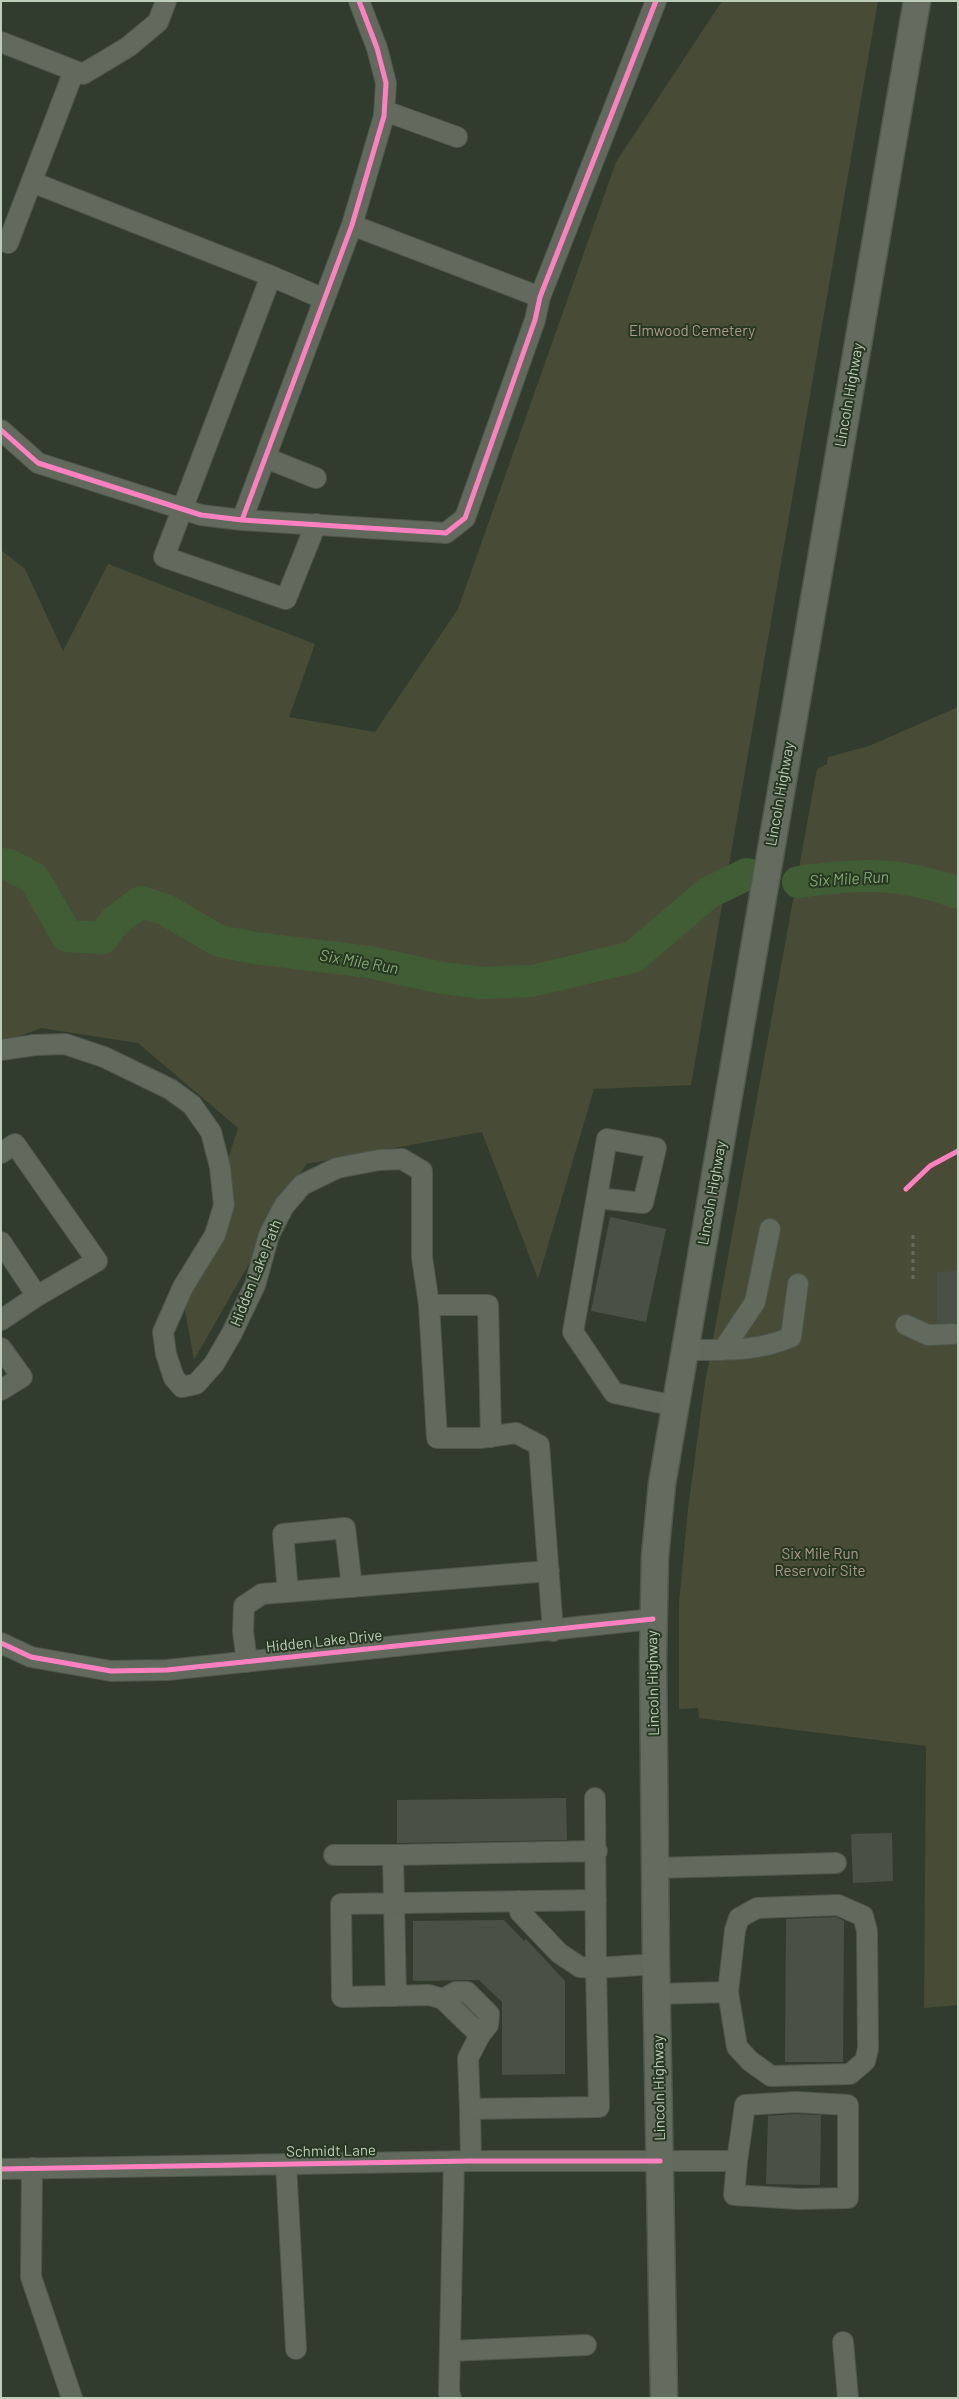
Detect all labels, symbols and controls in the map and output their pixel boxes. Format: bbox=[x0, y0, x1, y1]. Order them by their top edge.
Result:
park label: Elmwood Cemetery bbox=[629, 322, 755, 340]
street label: Lincoln Highway bbox=[831, 341, 867, 449]
street label: Lincoln Highway bbox=[762, 740, 798, 848]
water label: Six Mile Run bbox=[809, 867, 889, 891]
water label: Six Mile Run bbox=[318, 946, 400, 978]
street label: Lincoln Highway bbox=[694, 1139, 730, 1247]
street label: Hidden Lake Path bbox=[226, 1217, 286, 1329]
park label: Six Mile Run Reservoir Site bbox=[774, 1545, 866, 1580]
street label: Hidden Lake Drive bbox=[265, 1626, 383, 1656]
street label: Lincoln Highway bbox=[643, 1630, 663, 1736]
street label: Lincoln Highway bbox=[649, 2035, 669, 2141]
street label: Schmidt Lane bbox=[286, 2141, 376, 2161]

